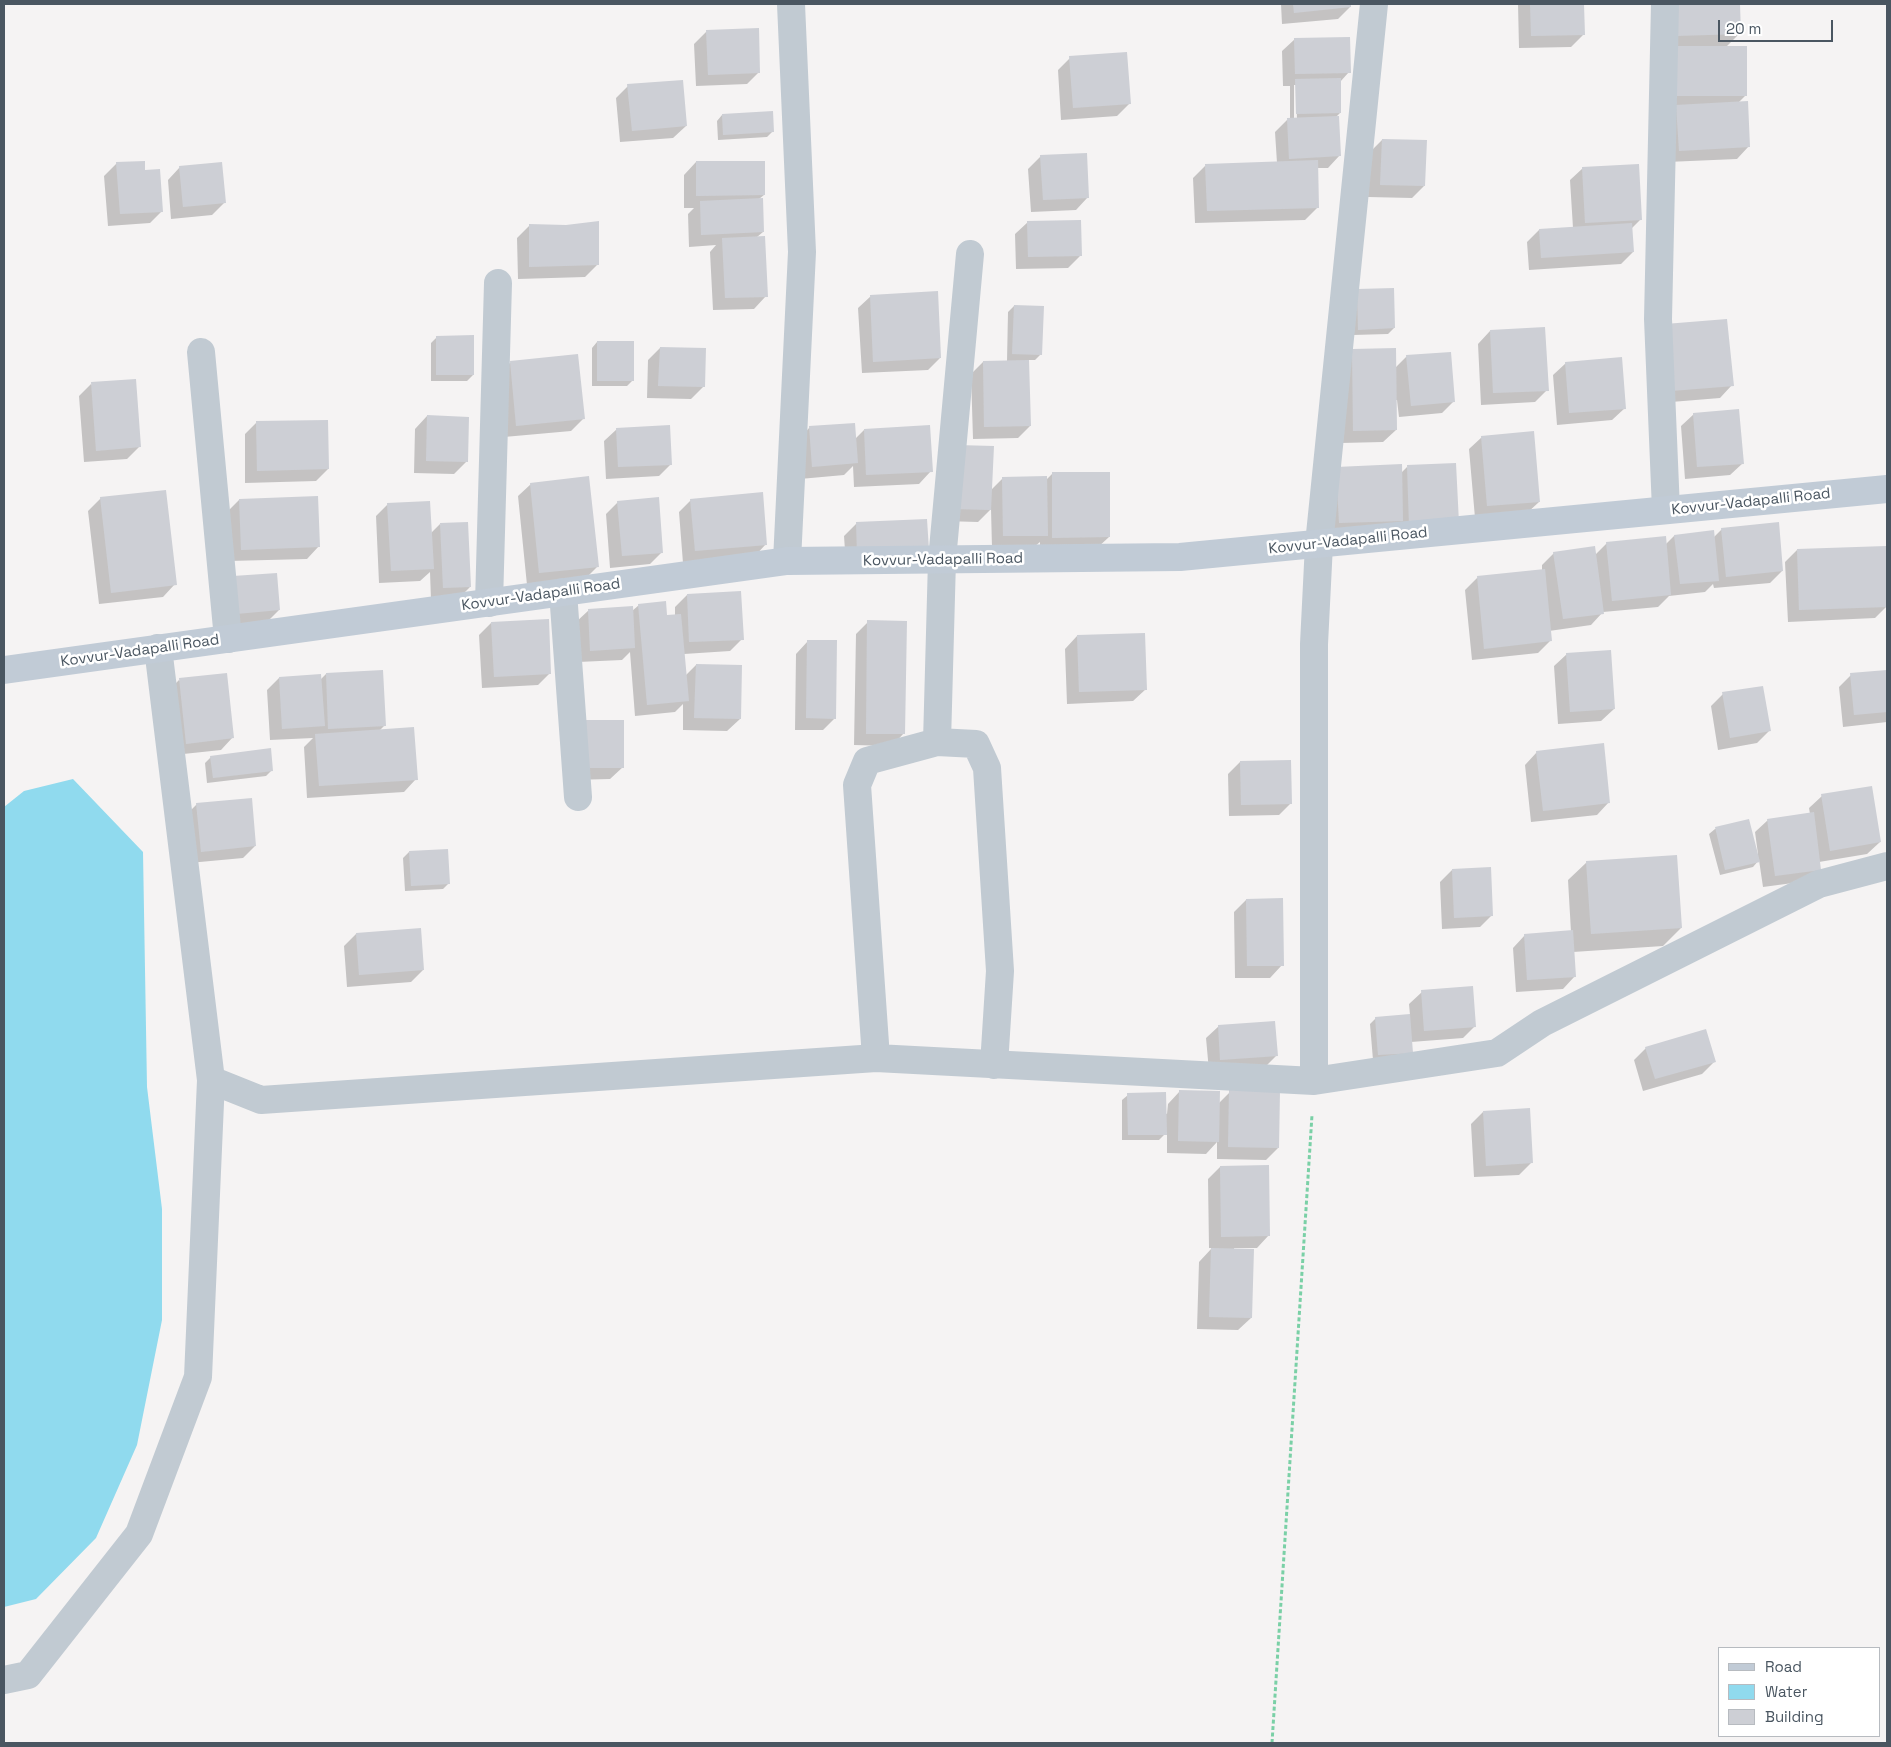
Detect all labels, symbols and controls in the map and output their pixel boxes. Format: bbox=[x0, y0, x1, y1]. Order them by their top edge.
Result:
scale bar bbox=[1721, 10, 1836, 42]
text: 20 m bbox=[1726, 19, 1761, 38]
street label: Kovvur-Vadapalli Road bbox=[1671, 485, 1831, 519]
street label: Kovvur-Vadapalli Road bbox=[1268, 524, 1428, 558]
street label: Kovvur-Vadapalli Road bbox=[863, 550, 1023, 570]
street label: Kovvur-Vadapalli Road bbox=[461, 575, 621, 615]
street label: Kovvur-Vadapalli Road bbox=[60, 631, 220, 671]
legend bbox=[1718, 1647, 1881, 1737]
text: Road bbox=[1765, 1657, 1802, 1676]
text: Water bbox=[1765, 1682, 1807, 1701]
text: Building bbox=[1765, 1707, 1824, 1726]

